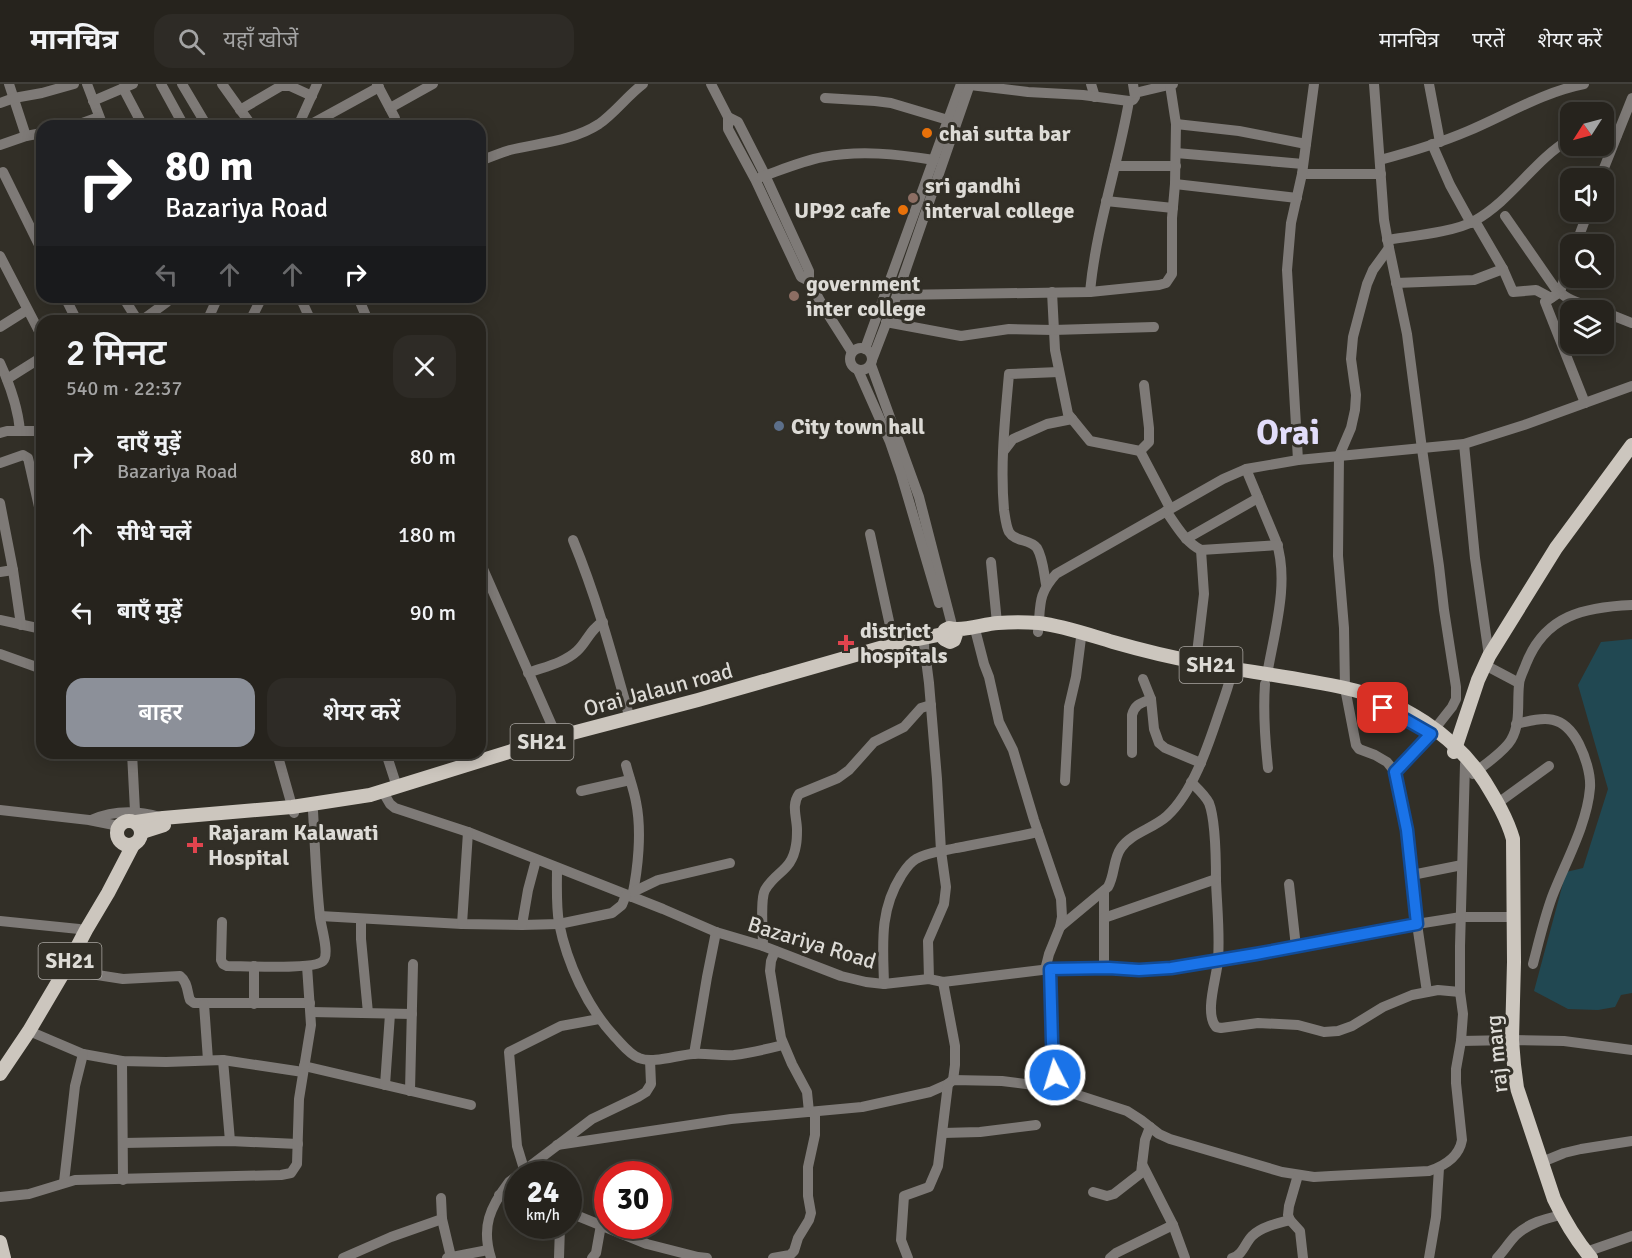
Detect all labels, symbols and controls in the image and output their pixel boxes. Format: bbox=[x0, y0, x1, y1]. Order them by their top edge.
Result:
search box bbox=[154, 14, 574, 68]
text: मानचित्र bbox=[30, 23, 118, 57]
icon: search bbox=[175, 25, 208, 58]
text: यहाँ खोजें bbox=[223, 26, 298, 53]
text: मानचित्र bbox=[1379, 27, 1439, 53]
text: परतें bbox=[1472, 27, 1505, 53]
text: शेयर करें bbox=[1538, 27, 1602, 53]
north arrow bbox=[1560, 102, 1614, 156]
map controls bbox=[1560, 102, 1614, 354]
place label: chai sutta bar bbox=[939, 120, 1071, 147]
marker: chai sutta bar bbox=[920, 126, 934, 140]
text: 80 m bbox=[165, 141, 254, 192]
icon: right bbox=[66, 144, 144, 222]
button: sound bbox=[1560, 168, 1614, 222]
place label: sri gandhi interval college bbox=[925, 172, 1074, 224]
marker: sri gandhi interval college bbox=[906, 191, 920, 205]
text: Bazariya Road bbox=[165, 192, 328, 225]
place label: UP92 cafe bbox=[794, 197, 891, 224]
marker: UP92 cafe bbox=[896, 203, 910, 217]
button: search bbox=[1560, 234, 1614, 288]
icon: left bbox=[150, 258, 183, 291]
icon: ahead bbox=[213, 258, 246, 291]
icon: ahead bbox=[276, 258, 309, 291]
icon: right bbox=[339, 258, 372, 291]
place label: government inter college bbox=[806, 270, 926, 322]
marker: government inter college bbox=[787, 289, 801, 303]
button: layers bbox=[1560, 300, 1614, 354]
text: 2 मिनट bbox=[66, 331, 166, 376]
button: close bbox=[393, 335, 456, 398]
text: 540 m · 22:37 bbox=[66, 376, 182, 401]
district label: Orai bbox=[1256, 412, 1320, 454]
place label: City town hall bbox=[791, 413, 925, 440]
marker: City town hall bbox=[772, 419, 786, 433]
text: दाएँ मुड़ें bbox=[117, 429, 181, 456]
icon: right bbox=[66, 440, 99, 473]
text: 80 m bbox=[410, 443, 456, 470]
text: Bazariya Road bbox=[117, 459, 238, 484]
icon: ahead bbox=[66, 518, 99, 551]
text: सीधे चलें bbox=[117, 519, 191, 546]
text: 180 m bbox=[398, 521, 456, 548]
icon: left bbox=[66, 596, 99, 629]
text: बाएँ मुड़ें bbox=[117, 597, 182, 624]
text: 90 m bbox=[410, 599, 456, 626]
place label: district hospitals bbox=[860, 617, 948, 669]
marker: district hospitals bbox=[837, 634, 855, 652]
road number: SH21 bbox=[1180, 647, 1242, 683]
street label: Orai Jalaun road bbox=[581, 657, 736, 722]
button: बाहर bbox=[66, 678, 255, 747]
button: शेयर करें bbox=[267, 678, 456, 747]
pin bbox=[1357, 682, 1408, 733]
icon: arrive bbox=[1366, 691, 1399, 724]
road number: SH21 bbox=[510, 724, 574, 760]
place label: Rajaram Kalawati Hospital bbox=[208, 819, 379, 871]
marker: Rajaram Kalawati Hospital bbox=[186, 836, 204, 854]
street label: Bazariya Road bbox=[744, 910, 879, 975]
road number: SH21 bbox=[38, 943, 101, 979]
street label: raj marg bbox=[1480, 1014, 1513, 1094]
position arrow bbox=[1023, 1043, 1087, 1107]
speed limit sign: 30 bbox=[594, 1161, 672, 1239]
text: 24 bbox=[527, 1174, 559, 1211]
text: km/h bbox=[526, 1206, 560, 1224]

